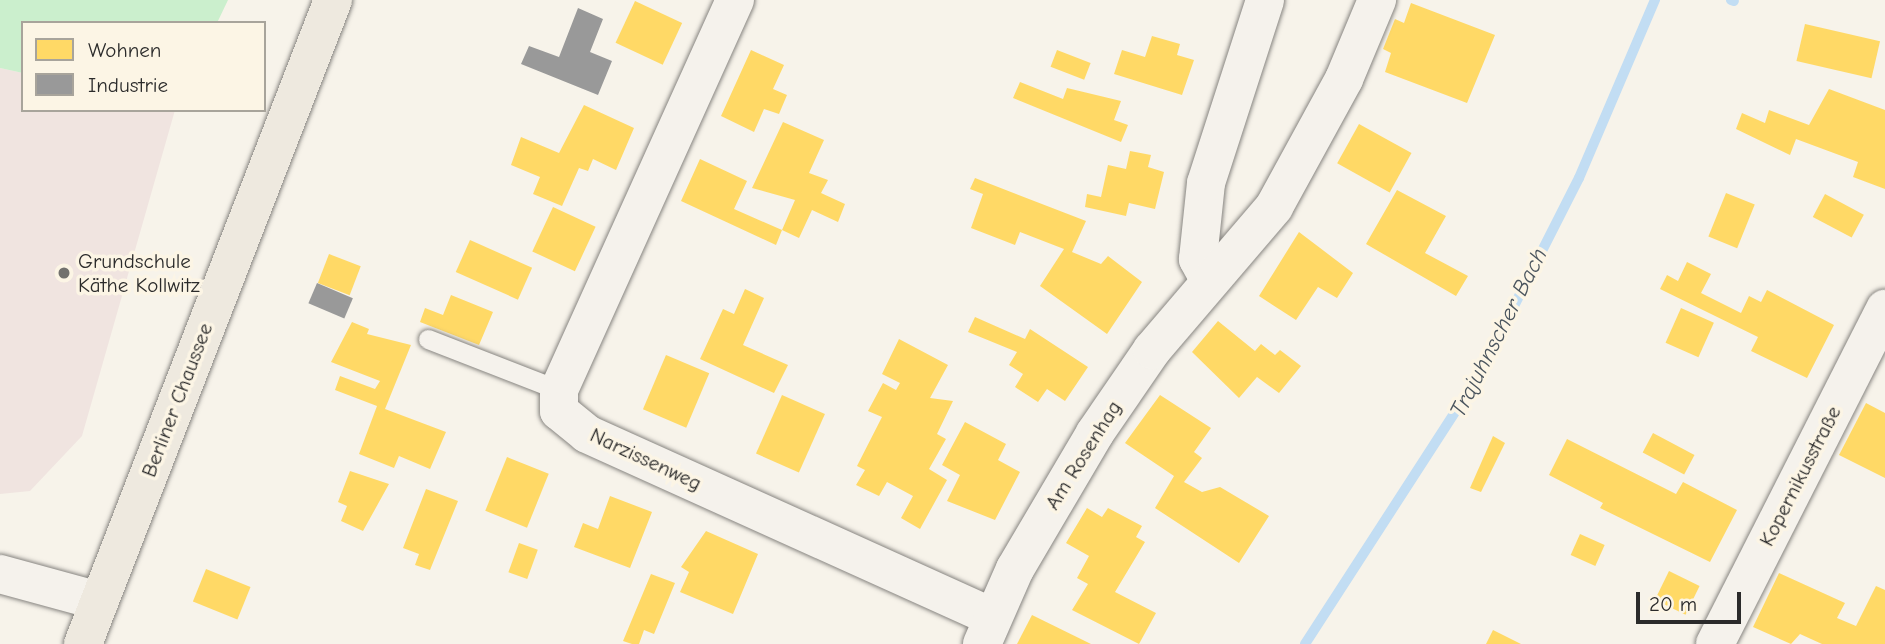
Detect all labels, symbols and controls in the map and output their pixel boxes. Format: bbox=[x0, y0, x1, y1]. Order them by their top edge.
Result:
legend bbox=[21, 21, 266, 112]
text: Wohnen bbox=[88, 38, 161, 62]
text: Industrie bbox=[88, 73, 168, 97]
water label: Trajuhnscher Bach bbox=[1444, 244, 1554, 422]
place label: Grundschule Käthe Kollwitz bbox=[78, 248, 200, 298]
marker: Grundschule Käthe Kollwitz bbox=[56, 265, 72, 281]
street label: Berliner Chaussee bbox=[136, 319, 218, 481]
street label: Am Rosenhag bbox=[1040, 396, 1126, 514]
street label: Kopernikusstraße bbox=[1754, 402, 1846, 550]
street label: Narzissenweg bbox=[586, 422, 706, 496]
scale bar bbox=[1640, 578, 1745, 622]
text: 20 m bbox=[1649, 592, 1697, 616]

